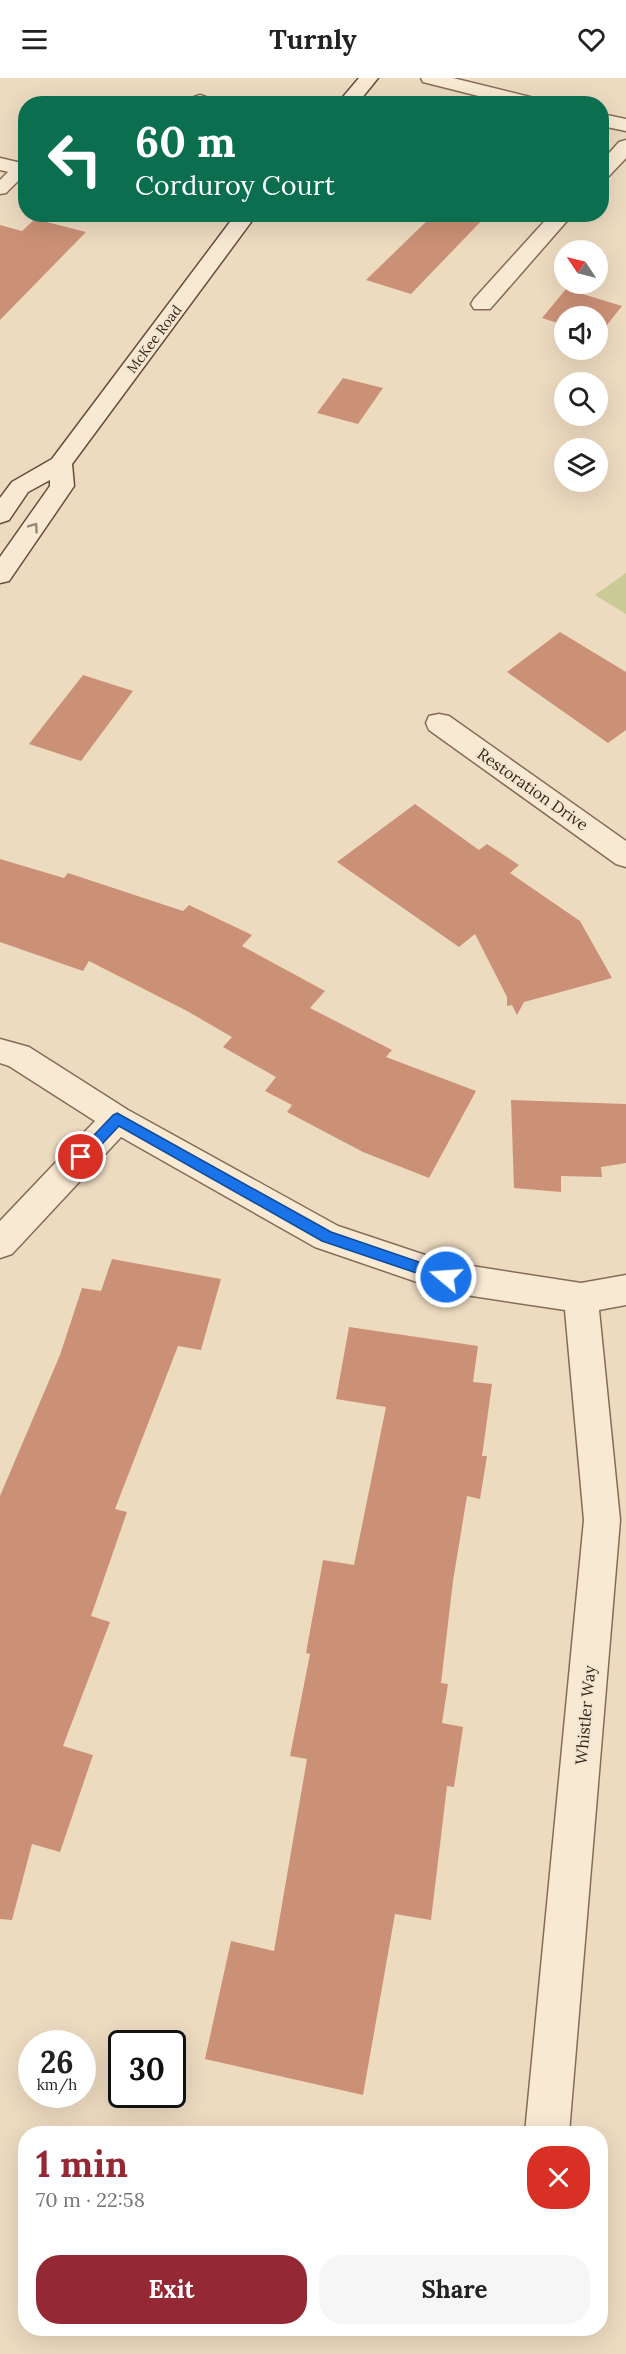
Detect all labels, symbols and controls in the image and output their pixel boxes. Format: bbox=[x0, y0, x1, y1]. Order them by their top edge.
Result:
text: Turnly bbox=[269, 22, 357, 56]
icon: menu bbox=[18, 23, 51, 56]
icon: heart bbox=[575, 23, 608, 56]
text: 60 m bbox=[135, 115, 236, 169]
icon: left bbox=[36, 120, 114, 198]
text: Corduroy Court bbox=[135, 168, 335, 202]
north arrow bbox=[554, 240, 608, 294]
map controls bbox=[554, 240, 608, 492]
street label: McKee Road bbox=[123, 301, 185, 377]
button: sound bbox=[554, 306, 608, 360]
button: search bbox=[554, 372, 608, 426]
button: layers bbox=[554, 438, 608, 492]
one-way arrow bbox=[27, 523, 38, 534]
street label: Restoration Drive bbox=[474, 743, 592, 835]
pin bbox=[55, 1131, 106, 1182]
icon: arrive bbox=[64, 1140, 97, 1173]
position arrow bbox=[414, 1245, 478, 1309]
street label: Whistler Way bbox=[571, 1664, 599, 1766]
speed limit sign: 30 bbox=[108, 2030, 186, 2108]
text: 26 bbox=[40, 2043, 74, 2081]
text: km/h bbox=[37, 2075, 77, 2094]
text: 1 min bbox=[36, 2141, 128, 2187]
button: close bbox=[527, 2146, 590, 2209]
text: 70 m · 22:58 bbox=[36, 2187, 145, 2212]
button: Exit bbox=[36, 2255, 307, 2324]
button: Share bbox=[319, 2255, 590, 2324]

